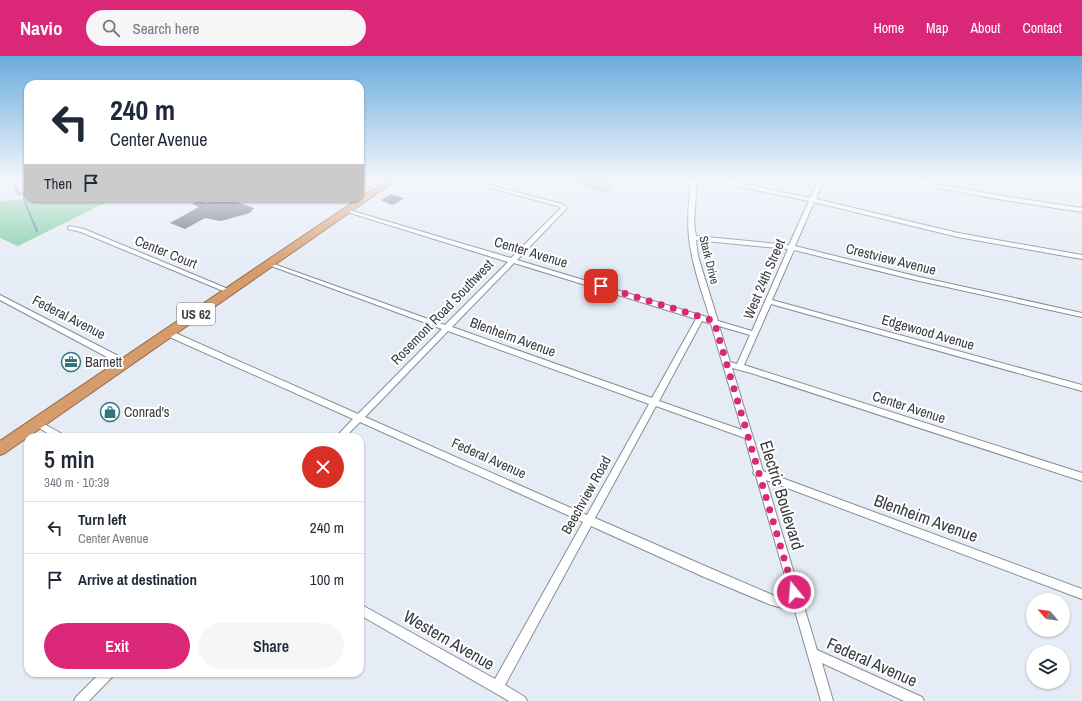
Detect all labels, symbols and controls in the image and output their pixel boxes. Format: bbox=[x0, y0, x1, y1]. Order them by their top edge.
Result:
search box bbox=[86, 10, 366, 46]
text: Navio bbox=[20, 15, 62, 41]
icon: search bbox=[100, 17, 122, 39]
text: Search here bbox=[132, 18, 199, 39]
text: Home bbox=[873, 19, 904, 37]
text: Map bbox=[926, 19, 948, 37]
text: About bbox=[970, 19, 1000, 37]
text: Contact bbox=[1022, 19, 1062, 37]
text: 240 m bbox=[110, 91, 175, 129]
icon: left bbox=[44, 96, 96, 148]
text: Center Avenue bbox=[110, 127, 207, 152]
icon: arrive bbox=[80, 172, 102, 194]
text: Then bbox=[44, 173, 72, 194]
street label: Center Court bbox=[132, 231, 200, 273]
street label: Center Avenue bbox=[492, 232, 570, 272]
street label: Stark Drive bbox=[695, 234, 723, 286]
street label: West 24th Street bbox=[739, 236, 789, 322]
street label: Crestview Avenue bbox=[844, 239, 938, 279]
street label: Rosemont Road Southwest bbox=[387, 255, 497, 369]
pin bbox=[584, 269, 618, 303]
icon: arrive bbox=[590, 275, 612, 297]
street label: Federal Avenue bbox=[29, 291, 109, 343]
road number: US 62 bbox=[177, 303, 215, 325]
street label: Edgewood Avenue bbox=[880, 310, 976, 354]
street label: Blenheim Avenue bbox=[468, 313, 558, 361]
office icon: Barnett bbox=[60, 351, 82, 373]
place label: Barnett bbox=[85, 353, 122, 371]
street label: Center Avenue bbox=[870, 387, 948, 427]
shop icon: Conrad's bbox=[99, 401, 121, 423]
place label: Conrad's bbox=[124, 403, 170, 421]
street label: Federal Avenue bbox=[449, 434, 529, 482]
street label: Electric Boulevard bbox=[755, 437, 810, 552]
text: 5 min bbox=[44, 443, 95, 475]
button: close bbox=[302, 446, 344, 488]
street label: Beechview Road bbox=[557, 453, 615, 537]
text: 340 m · 10:39 bbox=[44, 474, 109, 491]
street label: Blenheim Avenue bbox=[871, 488, 982, 547]
text: Turn left bbox=[78, 509, 126, 530]
icon: left bbox=[44, 517, 66, 539]
text: 240 m bbox=[310, 517, 344, 538]
text: Center Avenue bbox=[78, 530, 148, 547]
icon: arrive bbox=[44, 569, 66, 591]
text: Arrive at destination bbox=[78, 569, 197, 590]
text: 100 m bbox=[310, 569, 344, 590]
position arrow bbox=[773, 571, 815, 613]
north arrow bbox=[1026, 593, 1070, 637]
map controls bbox=[1026, 593, 1070, 689]
street label: Western Avenue bbox=[399, 604, 499, 675]
button: Exit bbox=[44, 623, 190, 669]
button: Share bbox=[198, 623, 344, 669]
street label: Federal Avenue bbox=[823, 631, 921, 692]
button: layers bbox=[1026, 645, 1070, 689]

